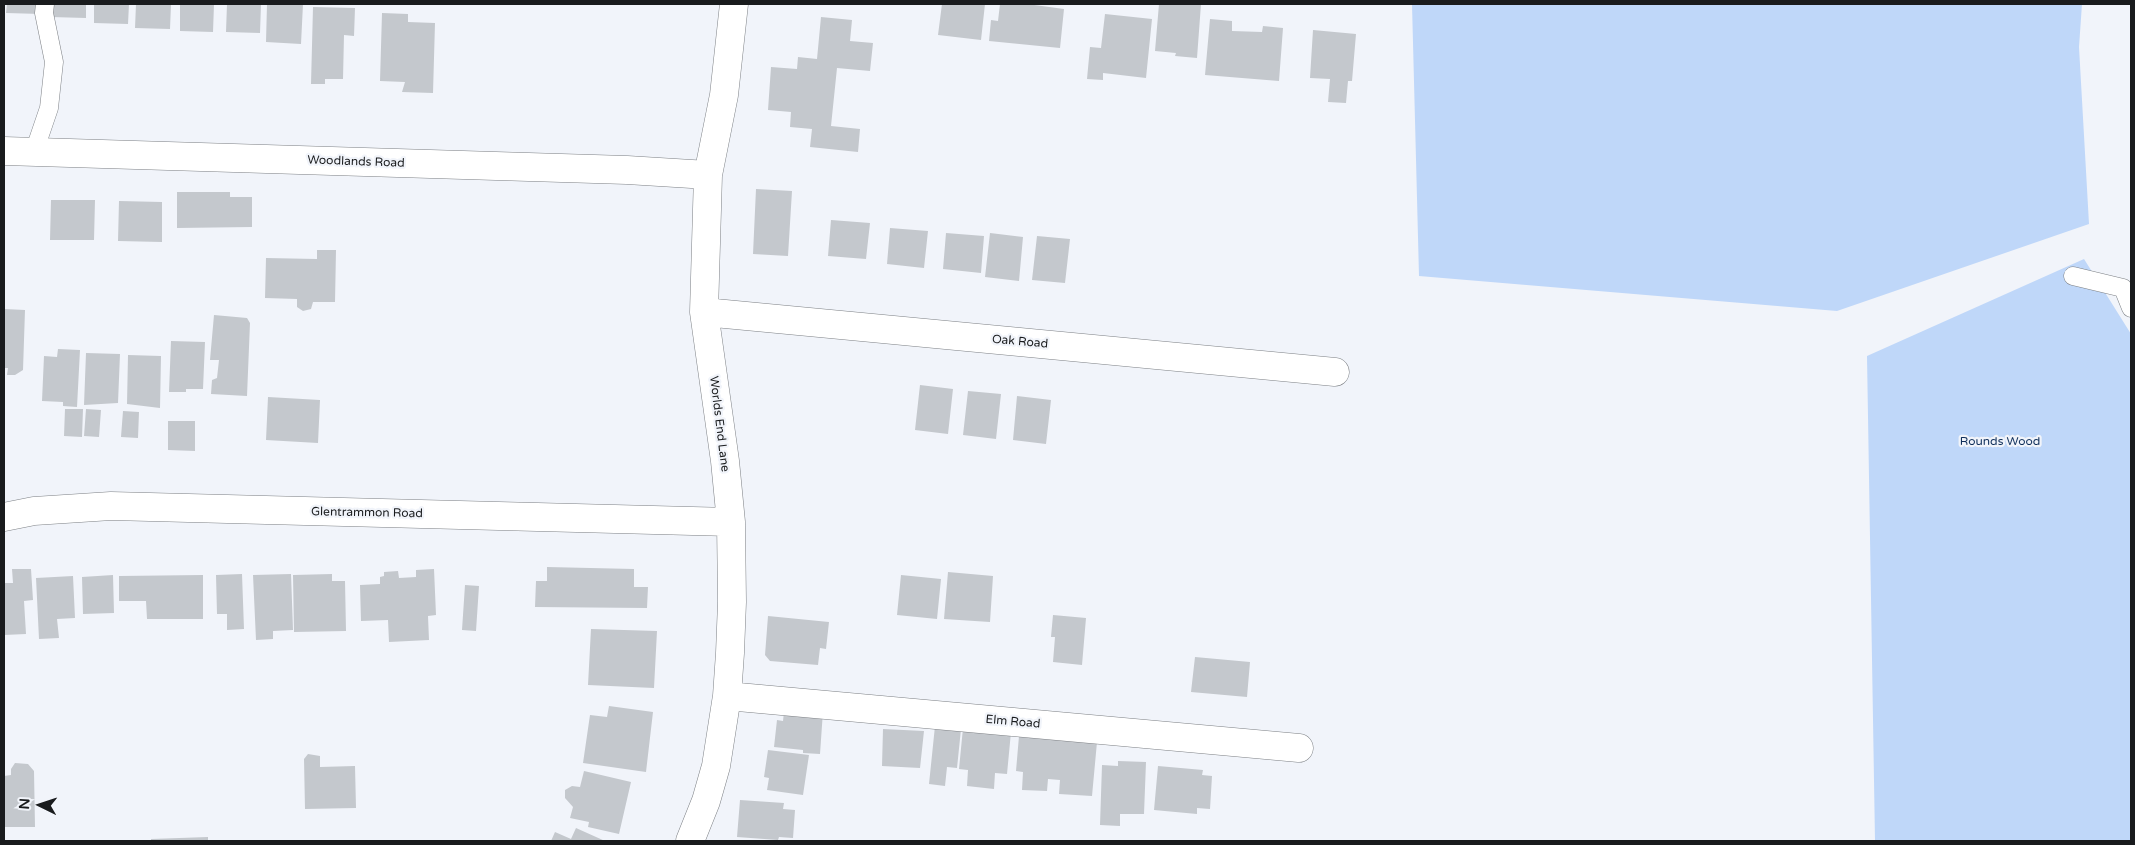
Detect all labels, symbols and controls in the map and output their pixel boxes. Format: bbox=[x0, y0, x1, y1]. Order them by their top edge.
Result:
street label: Woodlands Road bbox=[307, 153, 405, 171]
street label: Oak Road bbox=[991, 332, 1049, 352]
street label: Worlds End Lane bbox=[706, 375, 732, 473]
park label: Rounds Wood bbox=[1960, 435, 2040, 449]
street label: Glentrammon Road bbox=[311, 505, 423, 521]
street label: Elm Road bbox=[985, 712, 1041, 732]
north arrow bbox=[15, 780, 65, 830]
text: N bbox=[16, 798, 33, 810]

